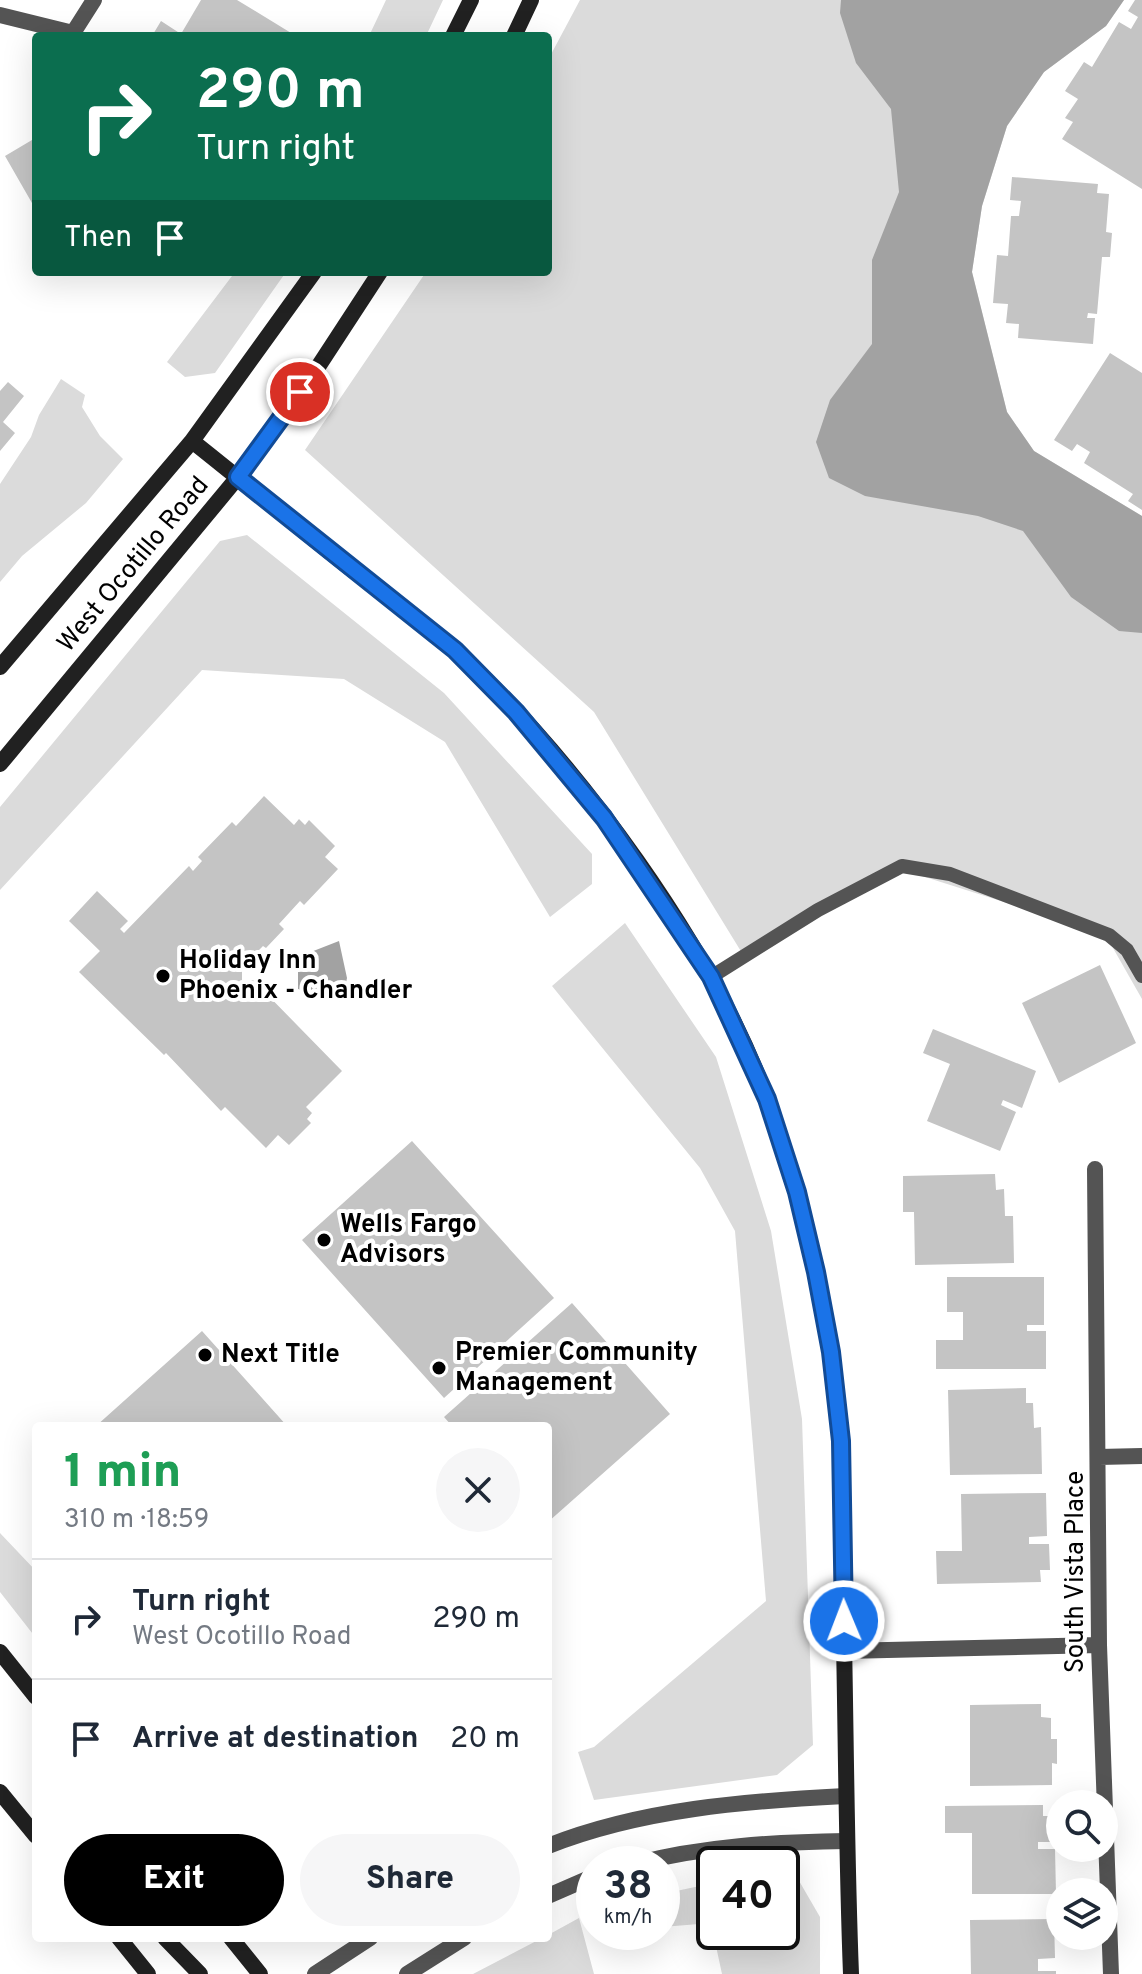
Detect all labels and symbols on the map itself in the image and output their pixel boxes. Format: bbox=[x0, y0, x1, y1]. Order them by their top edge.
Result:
pin bbox=[266, 358, 334, 426]
street label: West Ocotillo Road bbox=[51, 470, 217, 660]
place label: Holiday Inn Phoenix - Chandler bbox=[179, 945, 412, 1008]
marker: Holiday Inn Phoenix - Chandler bbox=[154, 967, 172, 985]
place label: Wells Fargo Advisors bbox=[340, 1209, 477, 1272]
marker: Wells Fargo Advisors bbox=[315, 1231, 333, 1249]
place label: Premier Community Management bbox=[455, 1337, 698, 1400]
place label: Next Title bbox=[221, 1339, 340, 1372]
marker: Next Title bbox=[196, 1346, 214, 1364]
marker: Premier Community Management bbox=[430, 1359, 448, 1377]
street label: South Vista Place bbox=[1060, 1471, 1093, 1673]
position arrow bbox=[802, 1579, 886, 1663]
speed limit sign: 40 bbox=[696, 1846, 800, 1950]

